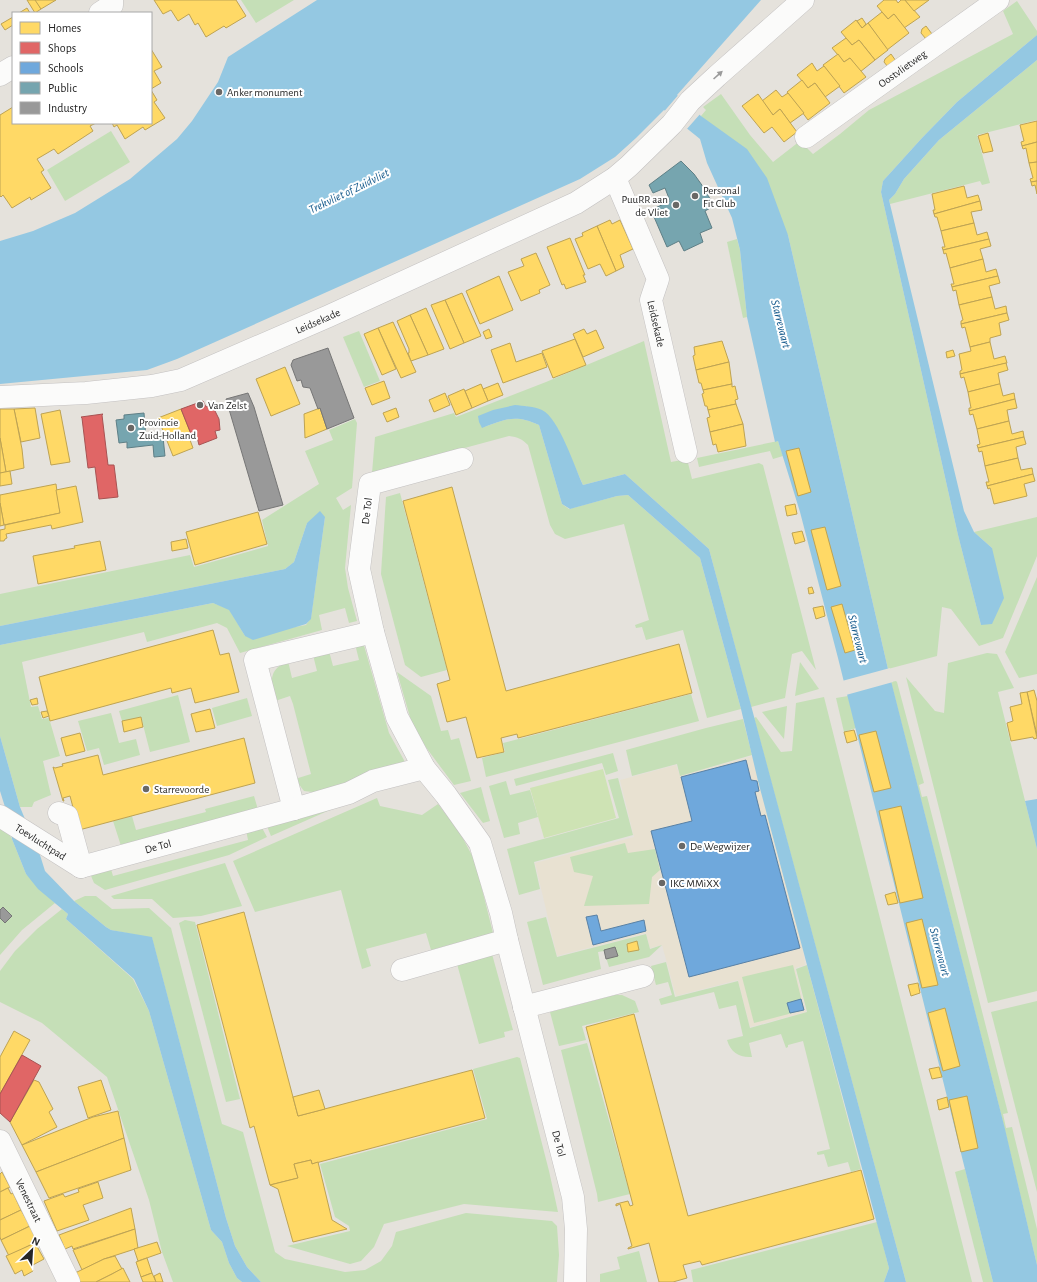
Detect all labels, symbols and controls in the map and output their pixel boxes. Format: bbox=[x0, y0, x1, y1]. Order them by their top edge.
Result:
legend bbox=[12, 12, 152, 124]
text: Homes bbox=[48, 22, 81, 34]
text: Shops bbox=[48, 42, 76, 54]
street label: Oostvlietweg bbox=[876, 47, 929, 89]
text: Schools bbox=[48, 62, 83, 74]
one-way arrow bbox=[713, 70, 724, 79]
text: Public bbox=[48, 82, 77, 94]
marker: Anker monument bbox=[214, 87, 224, 97]
place label: Anker monument bbox=[227, 87, 303, 98]
text: Industry bbox=[48, 102, 87, 115]
water label: Trekvliet of Zuidvliet bbox=[307, 166, 391, 216]
place label: Personal Fit Club bbox=[703, 185, 740, 209]
marker: Personal Fit Club bbox=[690, 191, 700, 201]
place label: PuuRR aan de Vliet bbox=[621, 194, 668, 218]
marker: PuuRR aan de Vliet bbox=[671, 200, 681, 210]
water label: Starrevaart bbox=[769, 298, 793, 350]
street label: Leidsekade bbox=[646, 299, 667, 348]
street label: Leidsekade bbox=[294, 306, 342, 335]
marker: Van Zelst bbox=[195, 400, 205, 410]
place label: Van Zelst bbox=[208, 400, 247, 411]
place label: Provincie Zuid-Holland bbox=[139, 417, 196, 441]
marker: Provincie Zuid-Holland bbox=[126, 423, 136, 433]
street label: De Tol bbox=[360, 497, 374, 525]
water label: Starrevaart bbox=[846, 613, 870, 665]
marker: Starrevoorde bbox=[141, 784, 151, 794]
place label: Starrevoorde bbox=[154, 784, 209, 795]
street label: Toevluchtpad bbox=[13, 821, 68, 862]
street label: De Tol bbox=[143, 837, 172, 855]
marker: De Wegwijzer bbox=[677, 841, 687, 851]
place label: De Wegwijzer bbox=[690, 841, 750, 852]
marker: IKC MMiXX bbox=[657, 878, 667, 888]
place label: IKC MMiXX bbox=[670, 878, 720, 889]
water label: Starrevaart bbox=[928, 926, 952, 978]
street label: De Tol bbox=[551, 1129, 568, 1158]
street label: Venestraat bbox=[14, 1177, 44, 1224]
north arrow bbox=[12, 1230, 52, 1270]
text: N bbox=[30, 1235, 42, 1248]

